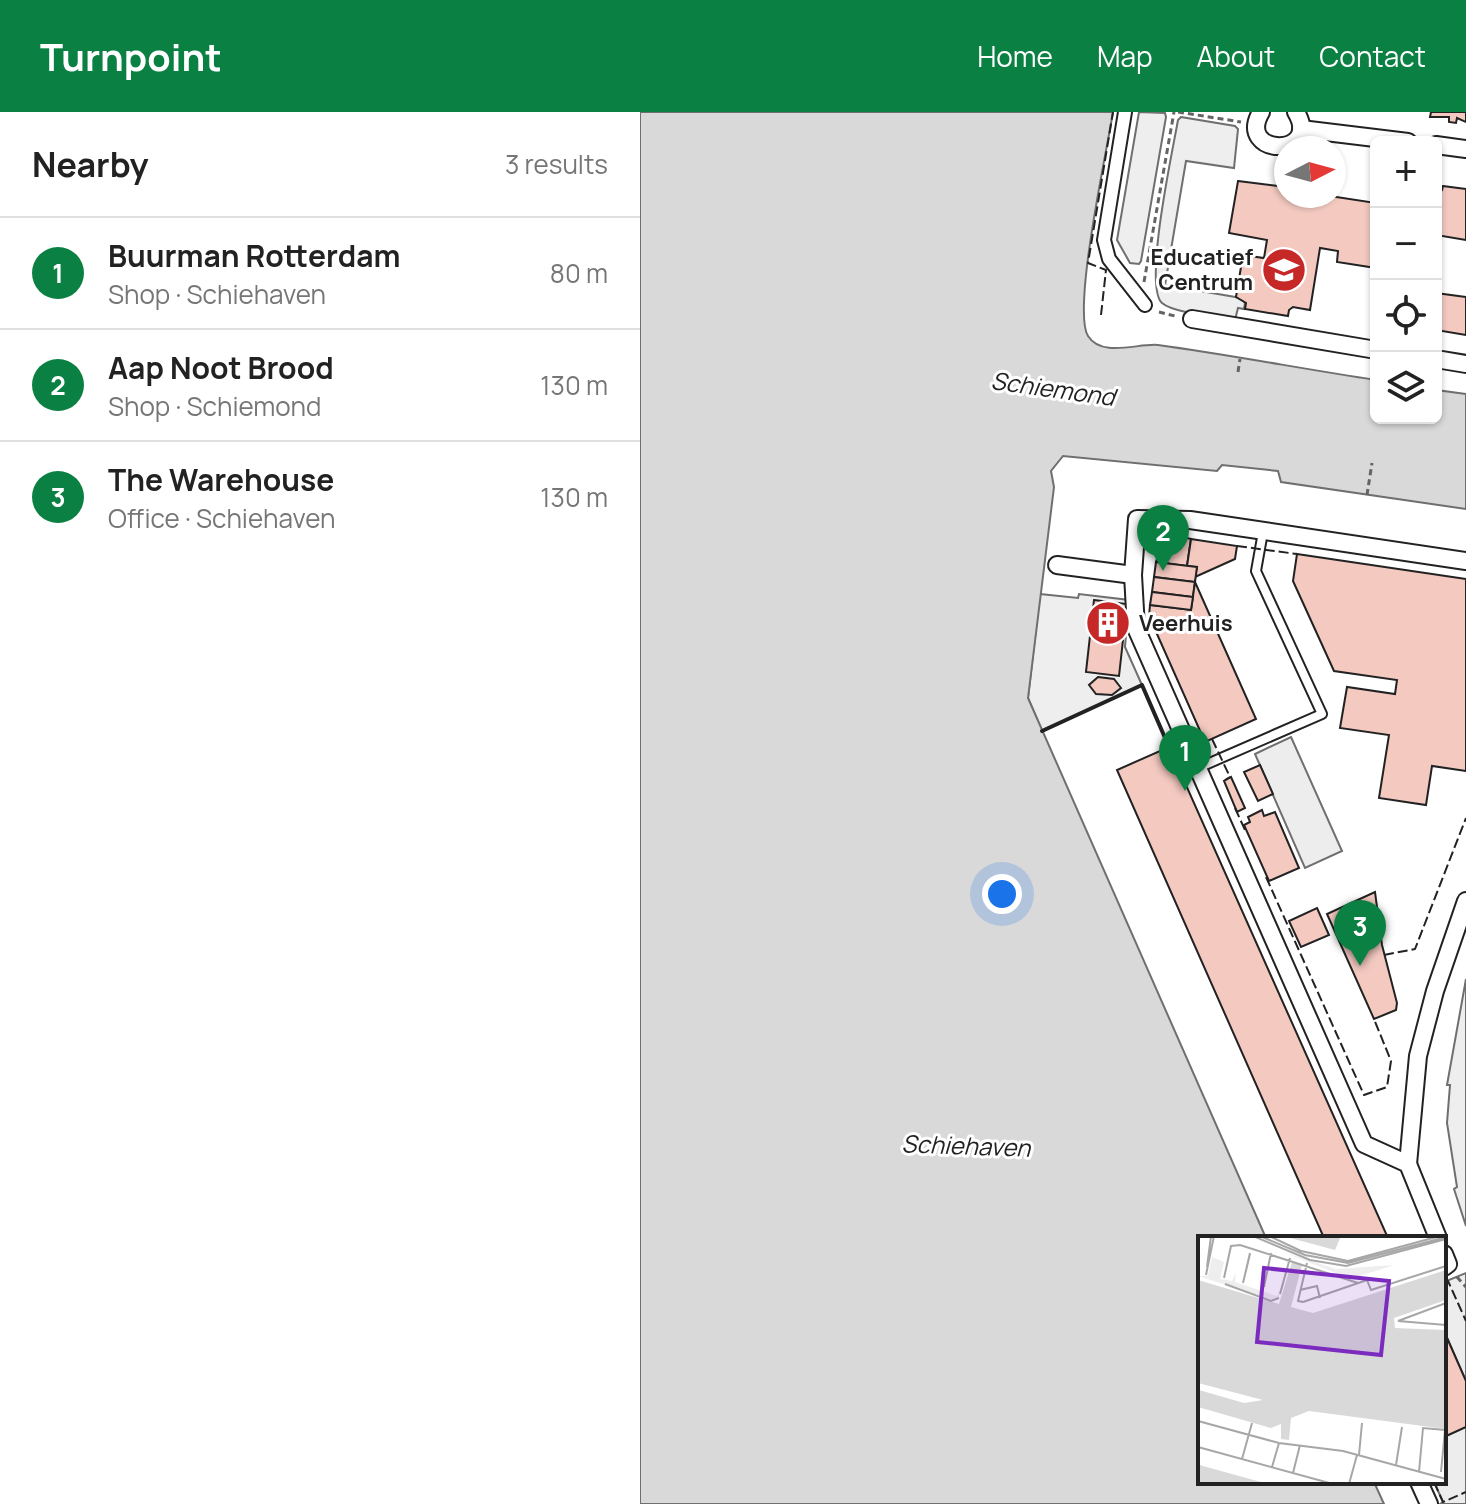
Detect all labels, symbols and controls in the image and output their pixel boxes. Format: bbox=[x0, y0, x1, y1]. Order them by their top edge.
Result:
text: Turnpoint bbox=[40, 30, 222, 82]
text: Home bbox=[977, 37, 1053, 75]
text: Map bbox=[1097, 37, 1153, 75]
text: About bbox=[1197, 37, 1275, 75]
text: Contact bbox=[1319, 37, 1426, 75]
north arrow bbox=[1274, 136, 1346, 208]
map controls bbox=[1370, 136, 1442, 424]
button: + bbox=[1370, 136, 1442, 208]
text: Nearby bbox=[32, 141, 148, 187]
text: 3 results bbox=[505, 146, 608, 182]
button: − bbox=[1370, 208, 1442, 280]
text: Buurman Rotterdam bbox=[108, 235, 400, 276]
place label: Educatief Centrum bbox=[1150, 242, 1254, 297]
school or university icon: Educatief Centrum bbox=[1260, 246, 1308, 294]
text: 1 bbox=[52, 255, 64, 291]
text: 80 m bbox=[550, 255, 608, 291]
text: Shop · Schiehaven bbox=[108, 276, 326, 312]
button: locate bbox=[1370, 280, 1442, 352]
text: Aap Noot Brood bbox=[108, 347, 334, 388]
button: layers bbox=[1370, 352, 1442, 424]
water label: Schiemond bbox=[989, 363, 1120, 413]
text: 2 bbox=[50, 367, 66, 403]
text: 130 m bbox=[540, 367, 608, 403]
text: Shop · Schiemond bbox=[108, 388, 321, 424]
text: The Warehouse bbox=[108, 459, 334, 500]
text: 3 bbox=[50, 479, 66, 515]
text: 130 m bbox=[540, 479, 608, 515]
text: Office · Schiehaven bbox=[108, 500, 335, 536]
pin: 2 bbox=[1137, 505, 1189, 571]
building icon: Veerhuis bbox=[1084, 599, 1132, 647]
place label: Veerhuis bbox=[1139, 608, 1233, 638]
pin: 1 bbox=[1159, 725, 1211, 791]
your location bbox=[982, 874, 1022, 914]
pin: 3 bbox=[1334, 900, 1386, 966]
water label: Schiehaven bbox=[901, 1126, 1032, 1164]
inset map bbox=[1198, 1236, 1446, 1484]

